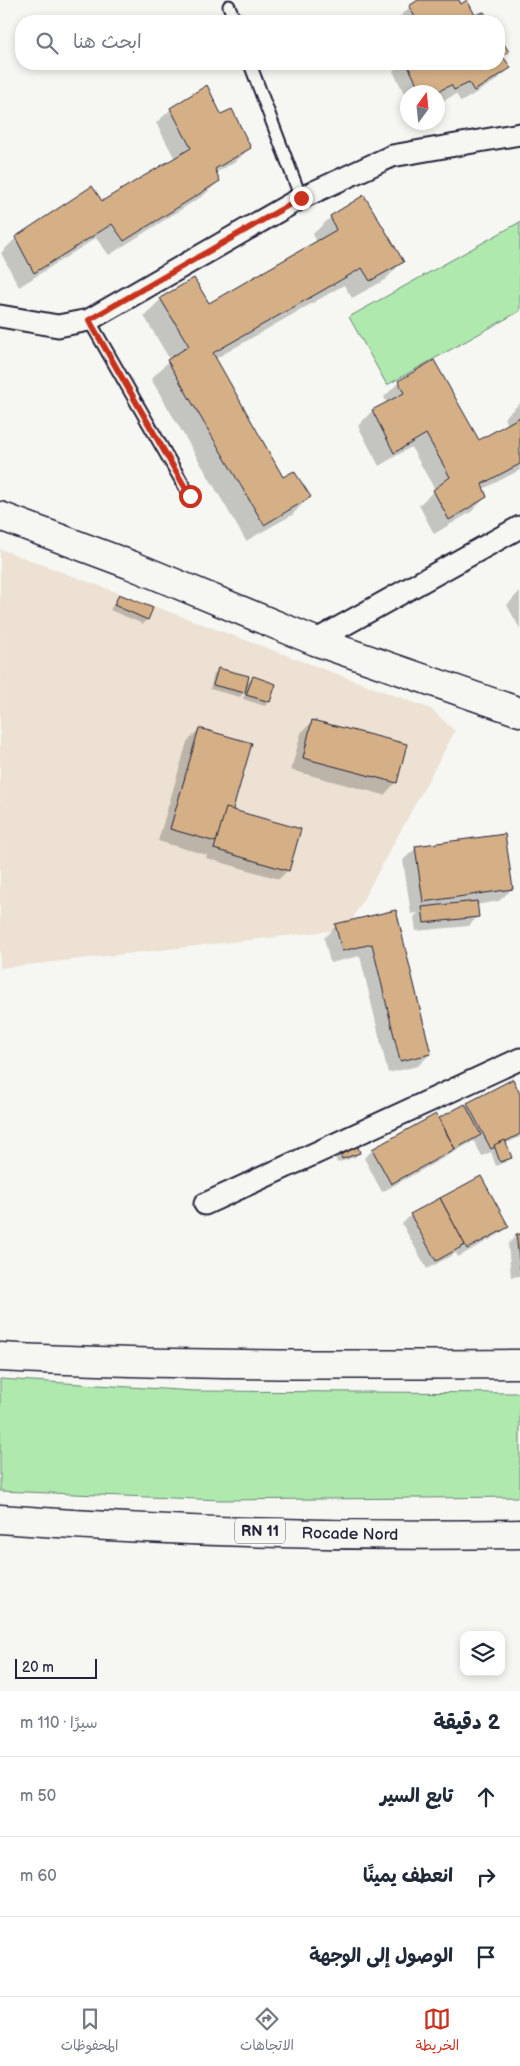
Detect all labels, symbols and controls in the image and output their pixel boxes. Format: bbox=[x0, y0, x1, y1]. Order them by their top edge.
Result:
search box bbox=[15, 15, 505, 70]
icon: search bbox=[33, 29, 61, 57]
text: ابحث هنا bbox=[73, 31, 142, 54]
north arrow bbox=[400, 85, 445, 130]
route end bbox=[290, 187, 313, 210]
route start bbox=[179, 485, 202, 508]
road number: RN 11 bbox=[235, 1518, 285, 1544]
street label: Rocade Nord bbox=[301, 1524, 399, 1545]
map controls bbox=[460, 1631, 505, 1676]
button: layers bbox=[460, 1631, 505, 1676]
scale bar bbox=[15, 1656, 98, 1679]
text: 20 m bbox=[22, 1659, 54, 1676]
text: 2 دقيقة bbox=[433, 1710, 500, 1735]
text: سيرًا · 110 m bbox=[20, 1714, 98, 1733]
icon: ahead bbox=[472, 1783, 500, 1811]
text: تابع السير bbox=[380, 1785, 453, 1808]
text: 50 m bbox=[20, 1787, 56, 1806]
icon: right bbox=[472, 1863, 500, 1891]
text: انعطف يمينًا bbox=[363, 1865, 453, 1888]
text: 60 m bbox=[20, 1867, 57, 1886]
icon: arrive bbox=[472, 1943, 500, 1971]
text: الوصول إلى الوجهة bbox=[309, 1945, 453, 1968]
tab: المحفوظات bbox=[61, 2005, 118, 2058]
tab: الاتجاهات bbox=[240, 2005, 294, 2058]
tab: الخريطة bbox=[416, 2005, 459, 2058]

